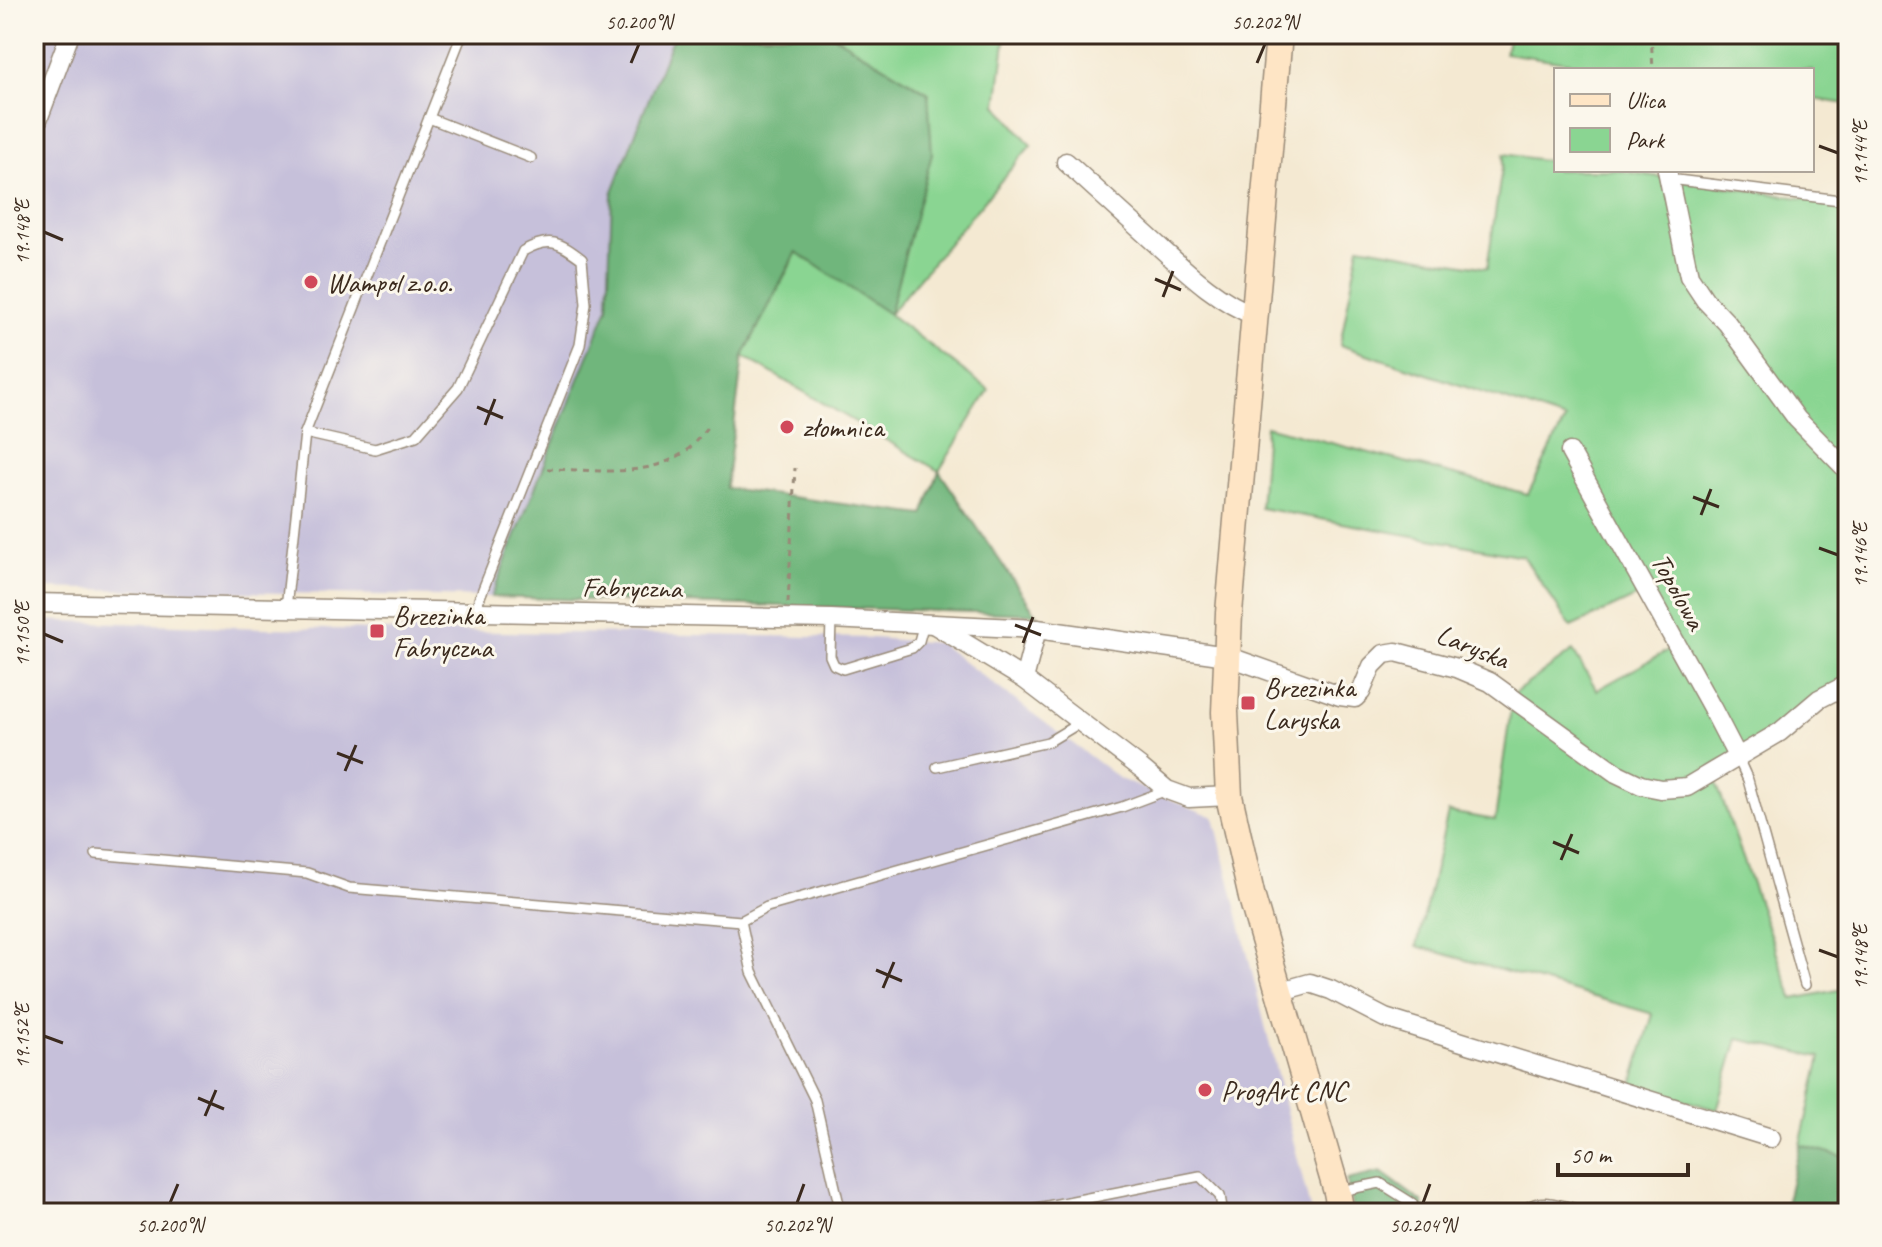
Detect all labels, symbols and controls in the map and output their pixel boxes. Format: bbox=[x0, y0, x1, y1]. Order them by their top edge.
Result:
text: 50.200°N bbox=[606, 10, 675, 35]
text: 50.202°N bbox=[1232, 10, 1301, 35]
legend bbox=[1554, 68, 1814, 172]
text: Ulica bbox=[1626, 85, 1666, 115]
text: 19.144°E bbox=[1848, 118, 1873, 186]
text: Park bbox=[1626, 125, 1666, 155]
text: 19.148°E bbox=[10, 197, 35, 265]
place label: Wampol z.o.o. bbox=[327, 265, 453, 300]
marker: Wampol z.o.o. bbox=[302, 273, 320, 291]
place label: złomnica bbox=[803, 410, 886, 445]
marker: złomnica bbox=[778, 418, 796, 436]
text: 19.146°E bbox=[1848, 520, 1873, 588]
street label: Topolowa bbox=[1643, 547, 1715, 637]
street label: Fabryczna bbox=[582, 569, 684, 606]
place label: Brzezinka Fabryczna bbox=[393, 598, 494, 665]
text: 19.150°E bbox=[10, 599, 35, 667]
street label: Laryska bbox=[1432, 616, 1516, 677]
marker: Brzezinka Fabryczna bbox=[368, 622, 386, 640]
place label: Brzezinka Laryska bbox=[1264, 670, 1357, 737]
marker: Brzezinka Laryska bbox=[1239, 694, 1257, 712]
text: 19.148°E bbox=[1848, 922, 1873, 990]
text: 19.152°E bbox=[10, 1001, 35, 1069]
place label: ProgArt CNC bbox=[1221, 1073, 1350, 1108]
marker: ProgArt CNC bbox=[1196, 1081, 1214, 1099]
scale bar bbox=[1558, 1127, 1688, 1177]
text: 50 m bbox=[1570, 1140, 1613, 1170]
text: 50.200°N bbox=[137, 1213, 206, 1238]
text: 50.202°N bbox=[764, 1213, 833, 1238]
text: 50.204°N bbox=[1390, 1213, 1459, 1238]

